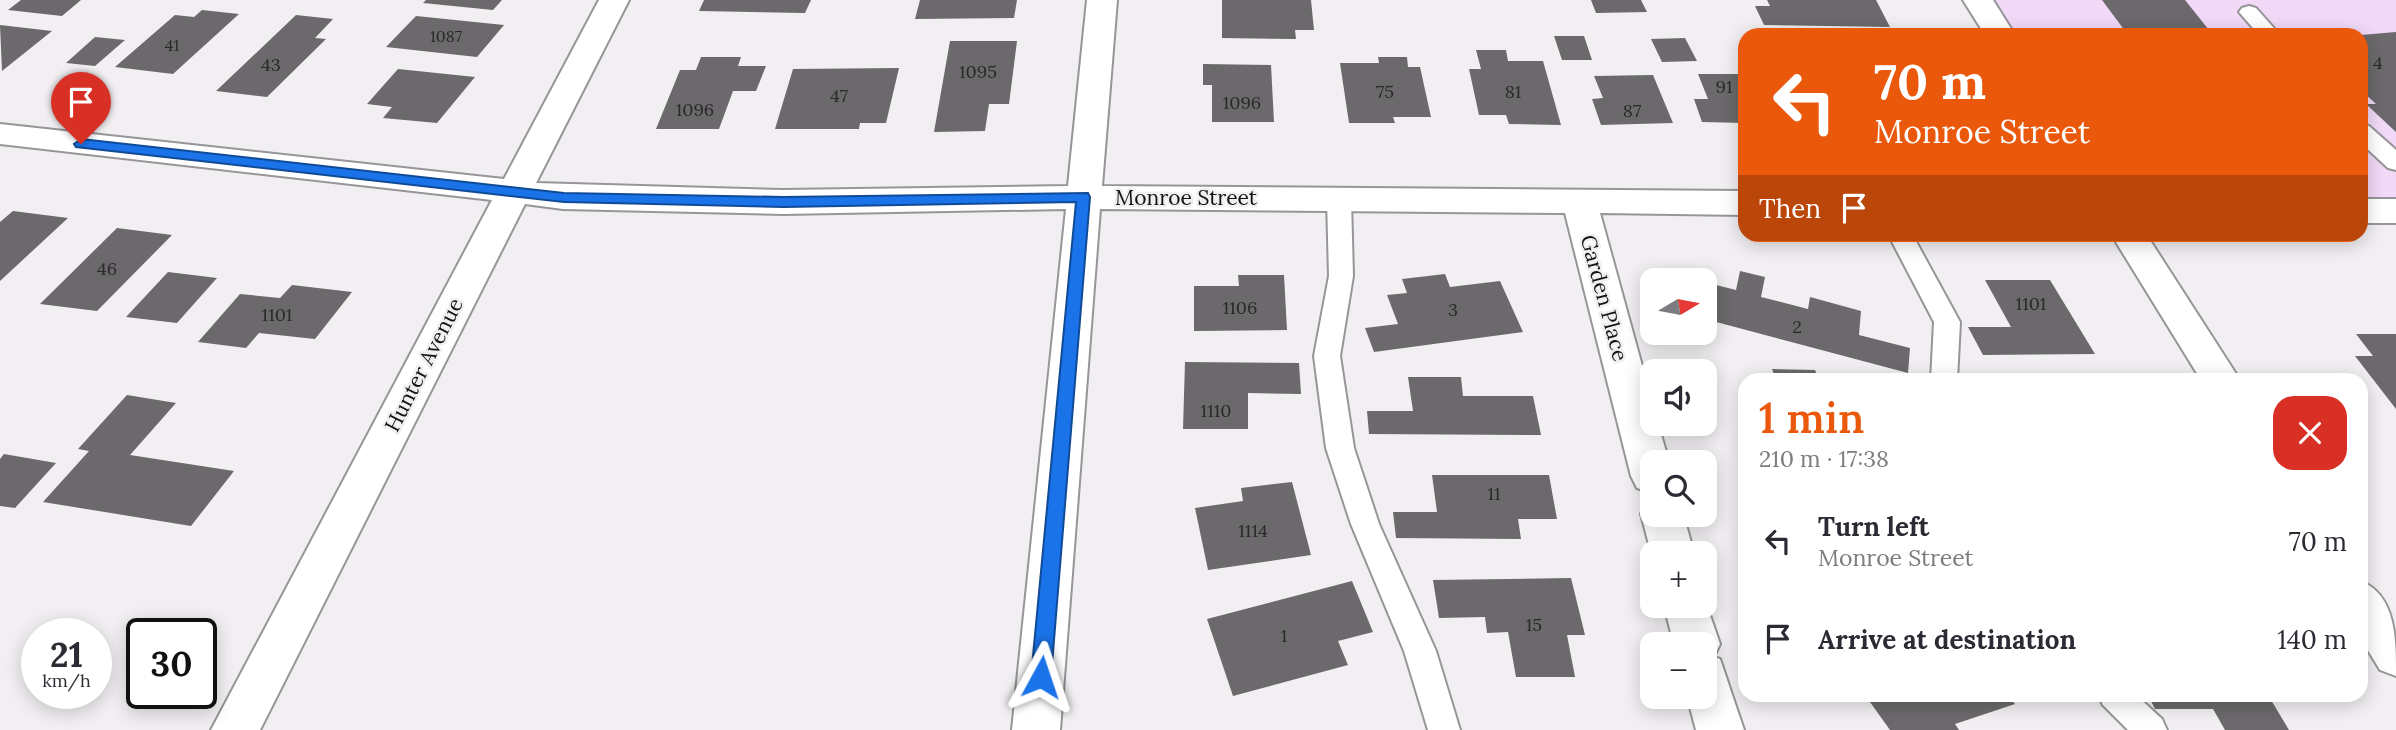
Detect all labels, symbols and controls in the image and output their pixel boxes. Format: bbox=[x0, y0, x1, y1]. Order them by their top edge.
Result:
house number: 1087 bbox=[430, 26, 463, 46]
house number: 41 bbox=[165, 35, 179, 55]
text: 70 m bbox=[1874, 50, 1986, 112]
house number: 4 bbox=[2373, 51, 2383, 74]
house number: 43 bbox=[261, 53, 281, 76]
icon: left bbox=[1759, 56, 1850, 147]
house number: 1095 bbox=[959, 60, 997, 83]
pin bbox=[51, 72, 111, 144]
house number: 91 bbox=[1716, 75, 1732, 98]
house number: 75 bbox=[1376, 80, 1394, 103]
house number: 81 bbox=[1505, 80, 1521, 103]
icon: arrive bbox=[62, 83, 100, 121]
house number: 47 bbox=[830, 84, 848, 107]
house number: 1096 bbox=[1223, 91, 1261, 114]
house number: 1096 bbox=[676, 98, 714, 121]
house number: 87 bbox=[1623, 99, 1641, 122]
text: Monroe Street bbox=[1874, 111, 2090, 152]
street label: Monroe Street bbox=[1115, 184, 1258, 211]
icon: arrive bbox=[1835, 189, 1873, 227]
text: Then bbox=[1759, 192, 1821, 225]
street label: Garden Place bbox=[1575, 232, 1634, 364]
house number: 46 bbox=[97, 257, 117, 280]
north arrow bbox=[1640, 268, 1717, 345]
map controls bbox=[1640, 268, 1717, 709]
house number: 1101 bbox=[2016, 292, 2046, 315]
street label: Hunter Avenue bbox=[378, 293, 469, 436]
house number: 1106 bbox=[1223, 296, 1257, 319]
house number: 3 bbox=[1448, 298, 1458, 321]
house number: 1101 bbox=[262, 303, 292, 326]
house number: 2 bbox=[1792, 315, 1802, 338]
button: sound bbox=[1640, 359, 1717, 436]
text: 1 min bbox=[1759, 391, 1864, 445]
button: close bbox=[2273, 396, 2347, 470]
house number: 1110 bbox=[1201, 399, 1231, 422]
text: 210 m · 17:38 bbox=[1759, 444, 1889, 473]
button: search bbox=[1640, 450, 1717, 527]
house number: 11 bbox=[1487, 482, 1501, 505]
text: Turn left bbox=[1818, 510, 1929, 543]
house number: 1114 bbox=[1238, 519, 1268, 542]
icon: left bbox=[1759, 522, 1797, 560]
text: 70 m bbox=[2289, 525, 2347, 558]
button: + bbox=[1640, 541, 1717, 618]
text: Monroe Street bbox=[1818, 543, 1973, 572]
house number: 15 bbox=[1526, 613, 1542, 636]
speed limit sign: 30 bbox=[126, 618, 217, 709]
icon: arrive bbox=[1759, 620, 1797, 658]
text: Arrive at destination bbox=[1818, 623, 2076, 656]
text: 140 m bbox=[2277, 623, 2347, 656]
house number: 1 bbox=[1281, 624, 1287, 647]
text: 21 bbox=[50, 632, 83, 677]
button: − bbox=[1640, 632, 1717, 709]
position arrow bbox=[1004, 640, 1078, 714]
text: km/h bbox=[42, 669, 91, 692]

